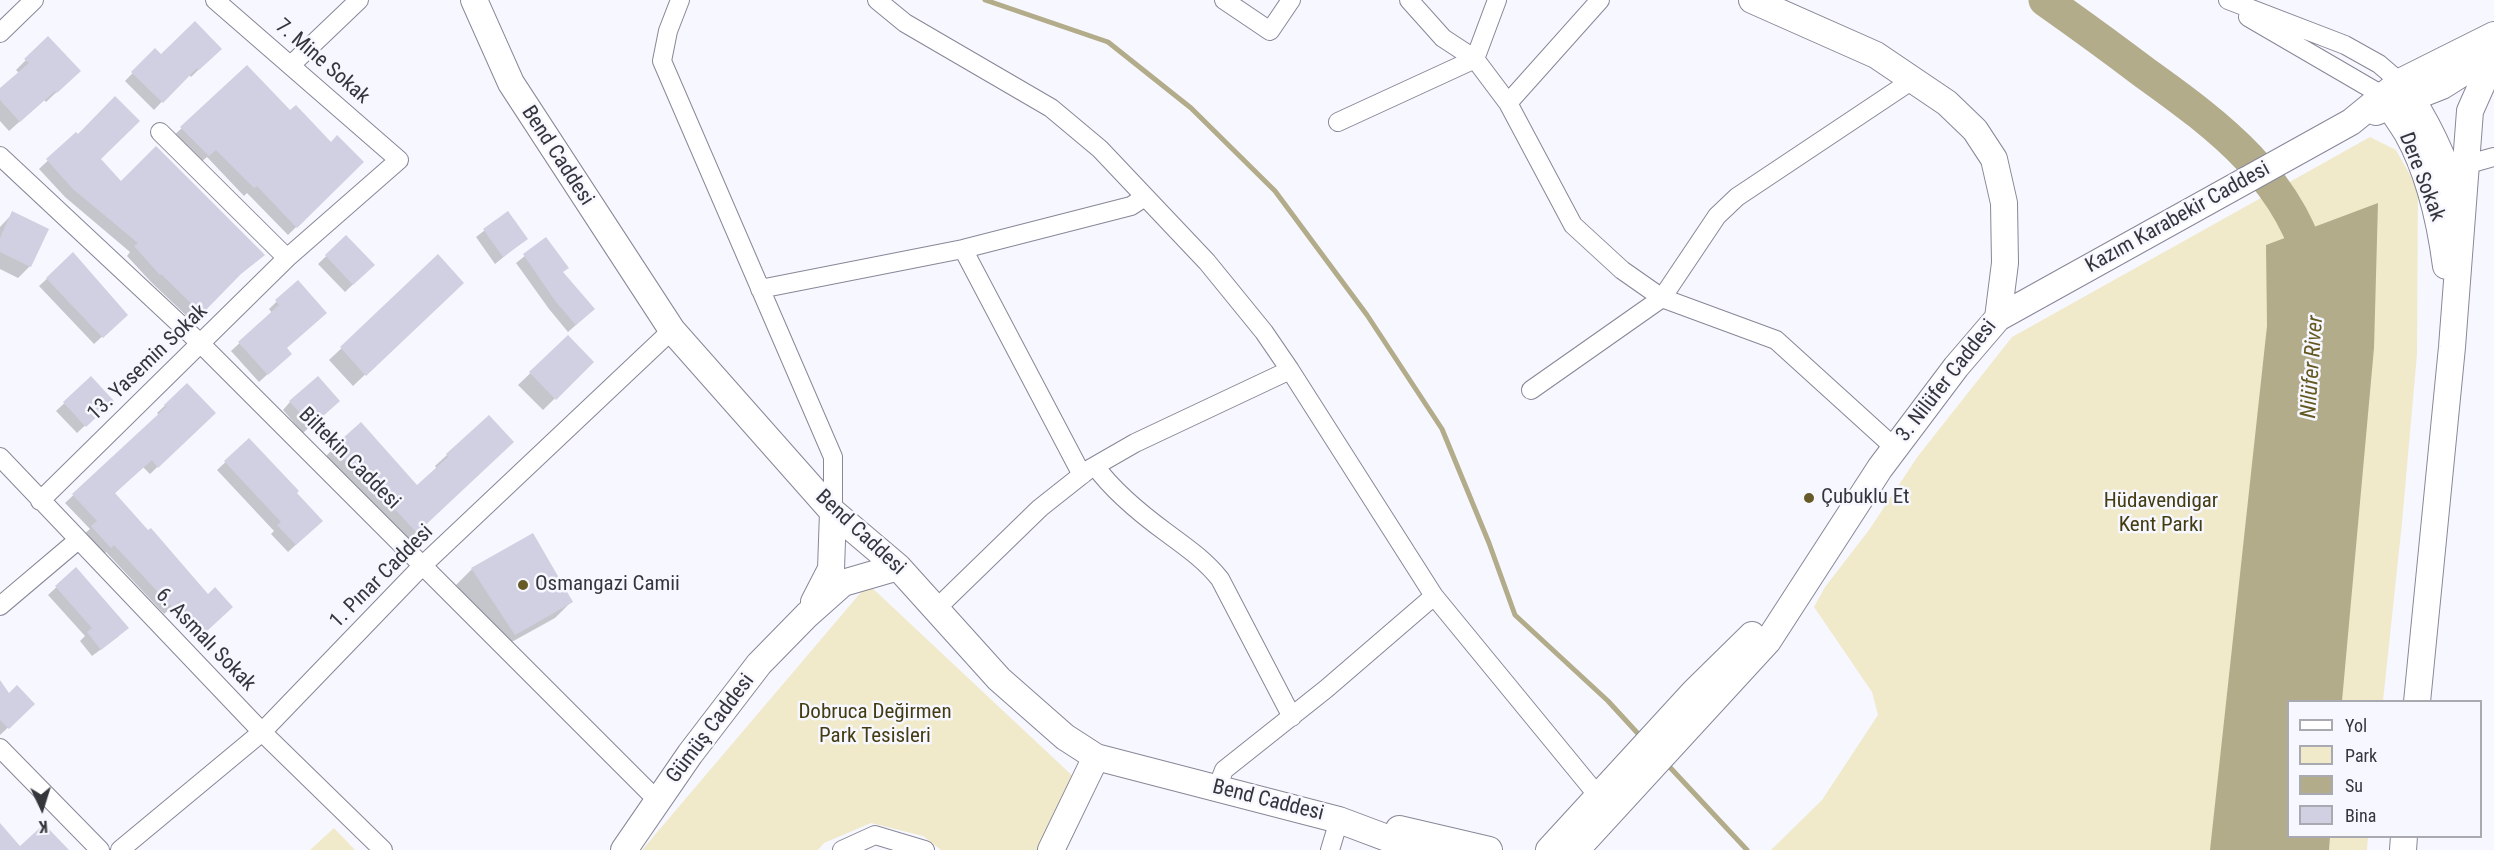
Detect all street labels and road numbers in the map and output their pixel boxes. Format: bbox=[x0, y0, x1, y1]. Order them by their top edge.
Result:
street label: 7. Mine Sokak bbox=[270, 14, 374, 110]
street label: Bend Caddesi bbox=[515, 101, 599, 211]
street label: Dere Sokak bbox=[2393, 129, 2449, 225]
street label: Kazım Karabekir Caddesi bbox=[2082, 157, 2274, 279]
street label: 13. Yasemin Sokak bbox=[83, 299, 213, 427]
street label: 3. Nilüfer Caddesi bbox=[1892, 315, 2002, 447]
street label: Biltekin Caddesi bbox=[293, 403, 405, 515]
street label: Bend Caddesi bbox=[810, 485, 910, 581]
street label: 1. Pınar Caddesi bbox=[325, 520, 439, 634]
street label: 6. Asmalı Sokak bbox=[150, 583, 260, 697]
street label: Gümüş Caddesi bbox=[662, 670, 760, 788]
street label: Bend Caddesi bbox=[1210, 775, 1326, 827]

